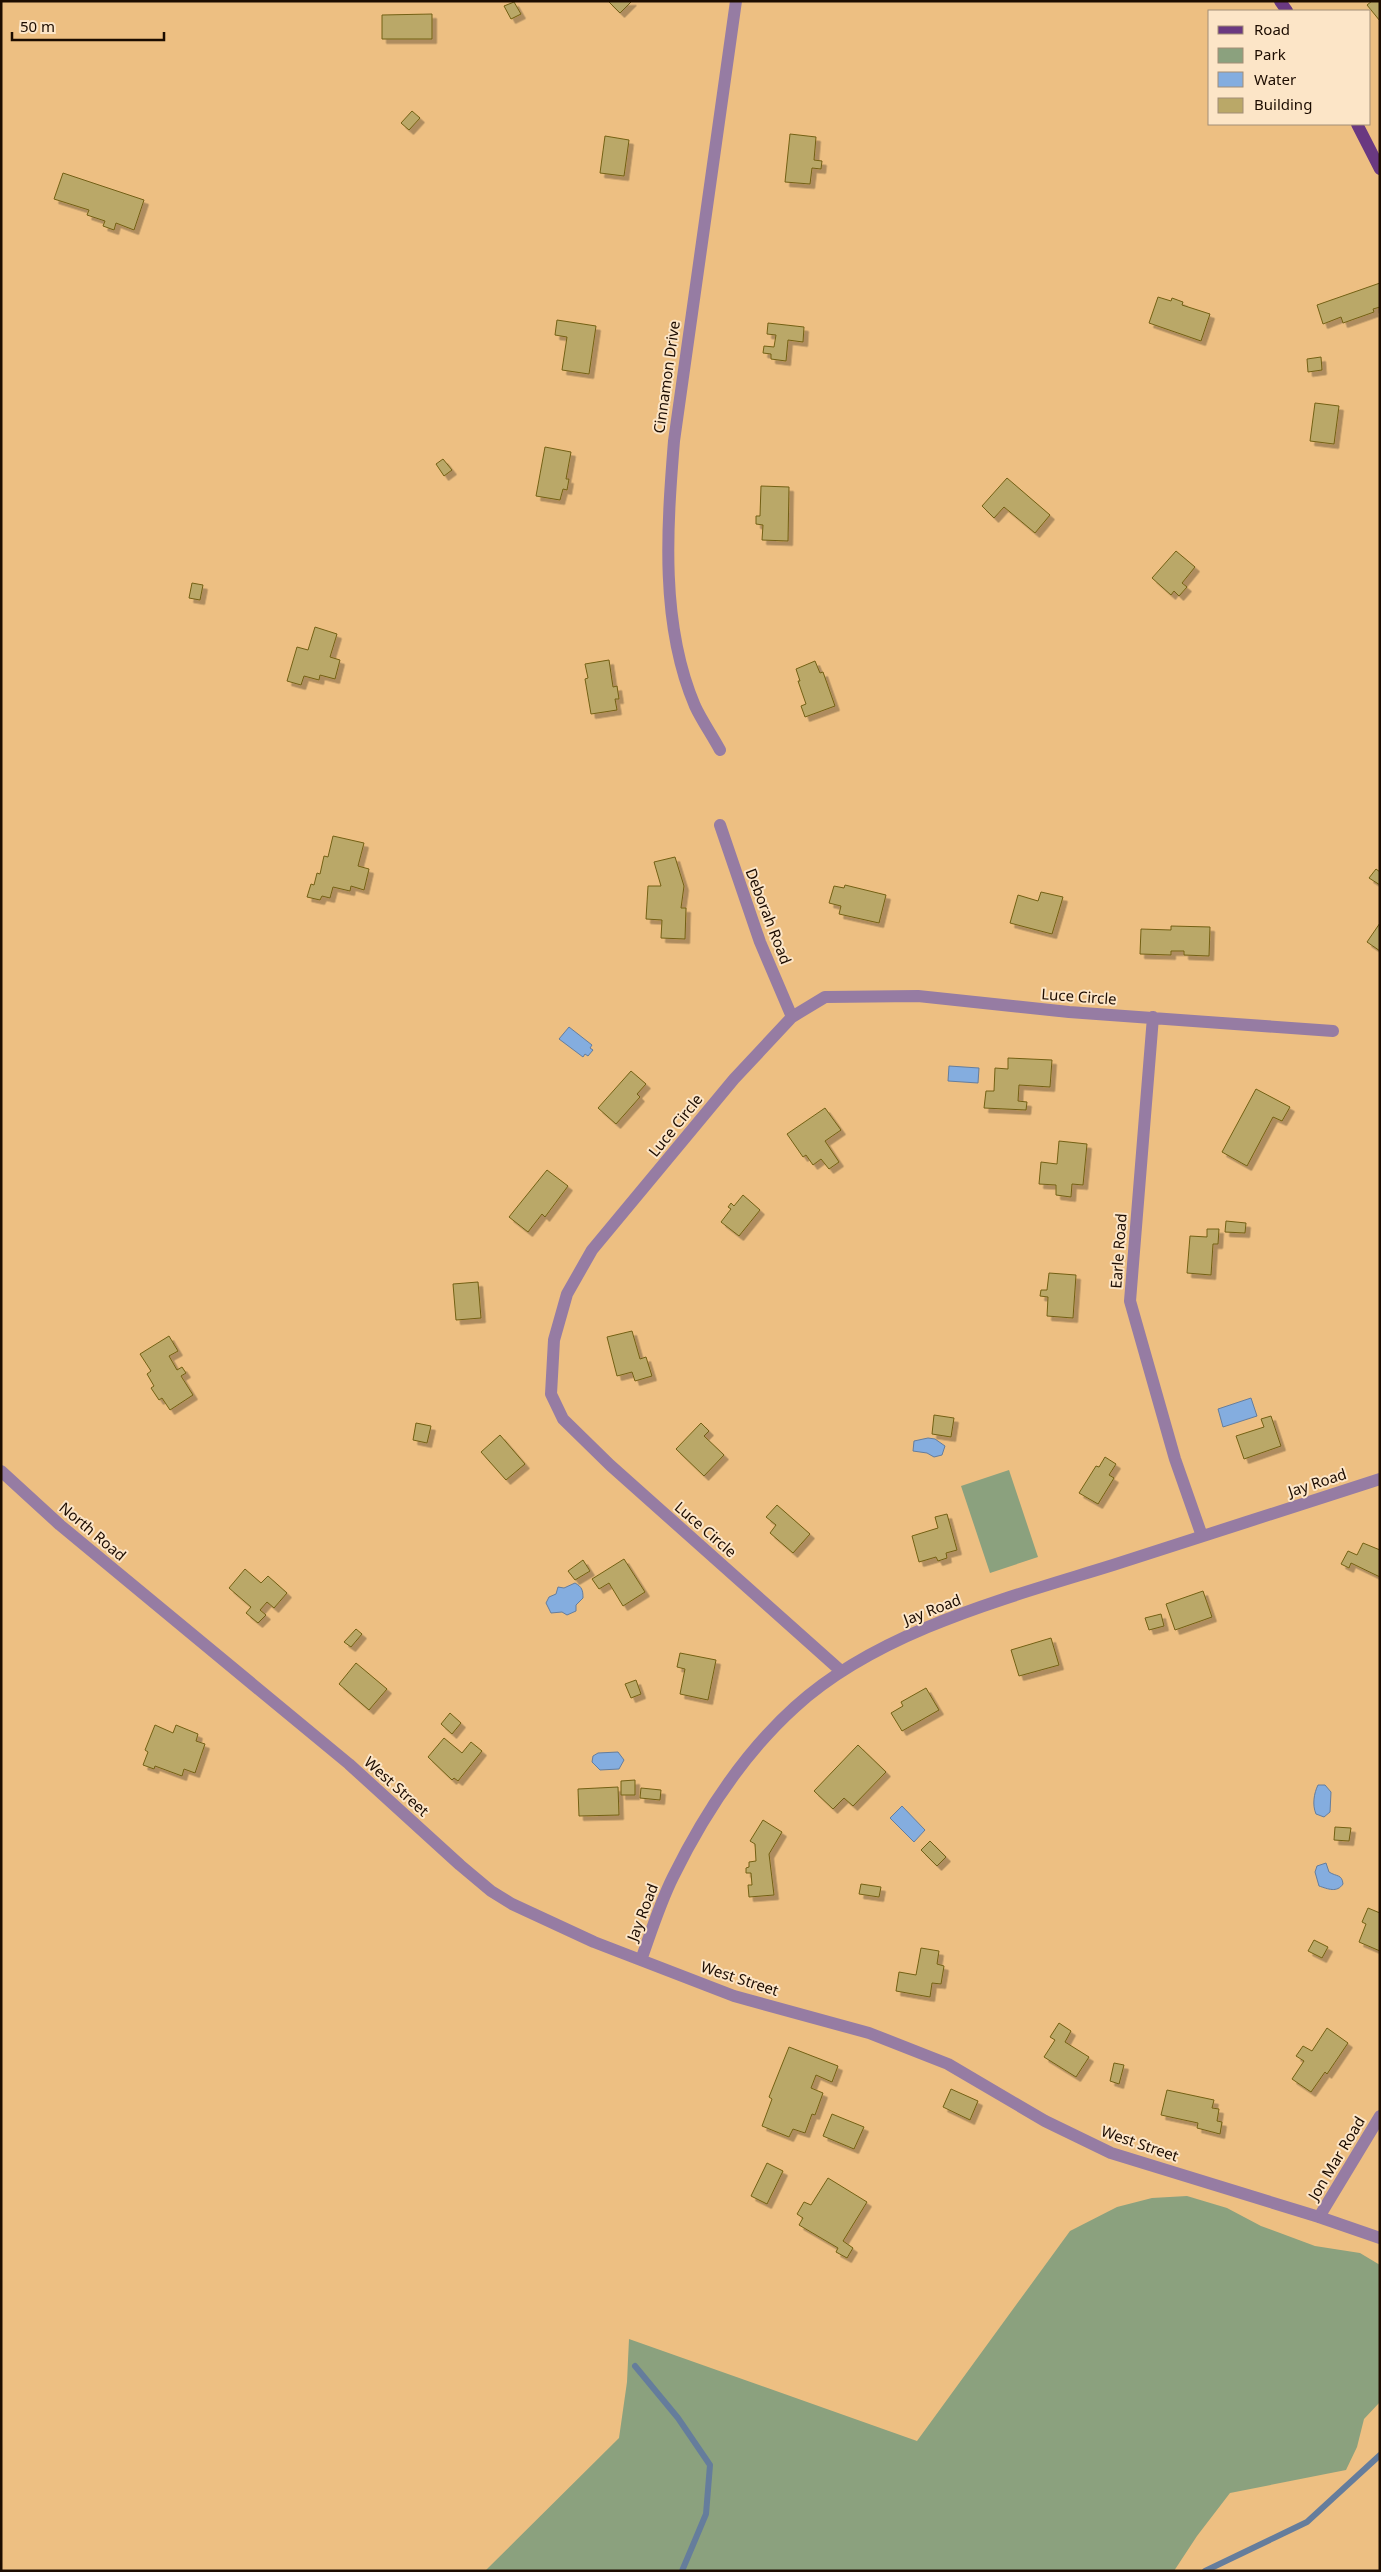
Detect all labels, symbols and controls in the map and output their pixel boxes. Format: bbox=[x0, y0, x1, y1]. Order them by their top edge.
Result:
scale bar bbox=[12, 10, 165, 42]
legend bbox=[1208, 10, 1371, 125]
text: 50 m bbox=[20, 16, 55, 36]
text: Road bbox=[1254, 19, 1290, 39]
text: Park bbox=[1254, 44, 1286, 64]
text: Water bbox=[1254, 69, 1296, 89]
text: Building bbox=[1254, 94, 1312, 114]
street label: Cinnamon Drive bbox=[648, 319, 684, 435]
street label: Deborah Road bbox=[742, 865, 796, 967]
street label: Luce Circle bbox=[1041, 983, 1117, 1009]
street label: Luce Circle bbox=[643, 1089, 707, 1161]
street label: Earle Road bbox=[1105, 1213, 1131, 1289]
street label: Jay Road bbox=[1283, 1463, 1349, 1501]
street label: North Road bbox=[55, 1497, 131, 1565]
street label: Luce Circle bbox=[671, 1497, 741, 1561]
street label: Jay Road bbox=[898, 1589, 964, 1630]
street label: West Street bbox=[360, 1752, 434, 1821]
street label: Jay Road bbox=[621, 1880, 662, 1946]
street label: West Street bbox=[699, 1956, 782, 2000]
street label: Jon Mar Road bbox=[1302, 2112, 1369, 2205]
street label: West Street bbox=[1099, 2120, 1182, 2166]

